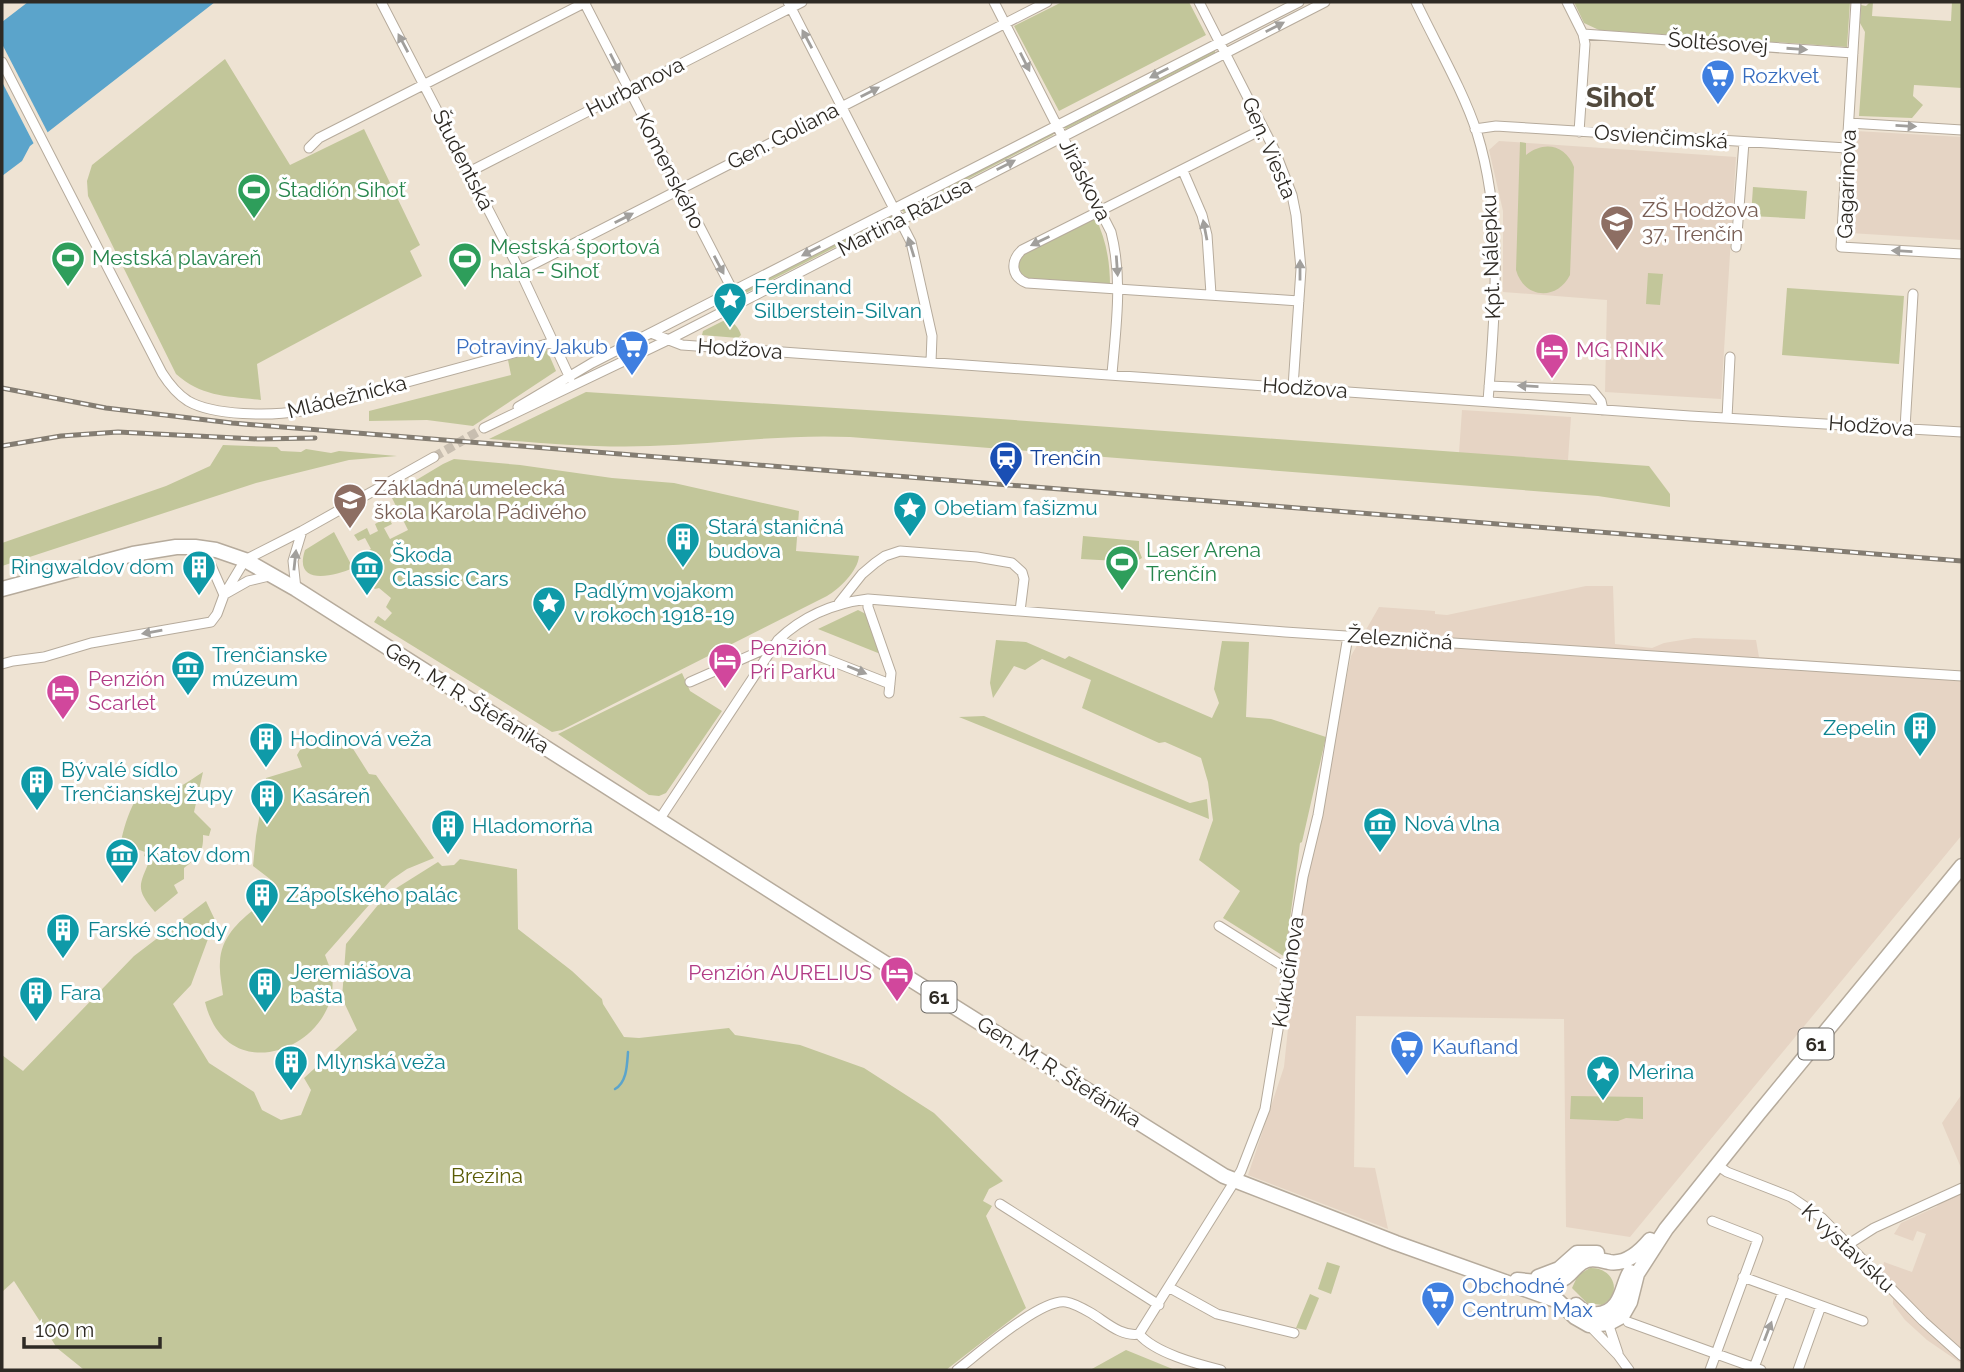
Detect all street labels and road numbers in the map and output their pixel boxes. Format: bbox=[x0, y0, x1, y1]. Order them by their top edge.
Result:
street label: Šoltésovej bbox=[1667, 27, 1769, 58]
street label: Hurbanova bbox=[582, 51, 688, 122]
street label: Gen. Viesta bbox=[1237, 93, 1302, 202]
street label: Gen. Goliana bbox=[723, 97, 843, 174]
street label: Študentská bbox=[427, 105, 499, 214]
street label: Komenského bbox=[630, 109, 710, 233]
street label: Osvienčimská bbox=[1593, 119, 1729, 154]
street label: Gagarinova bbox=[1832, 129, 1861, 239]
street label: Jiráskova bbox=[1054, 135, 1117, 225]
street label: Martina Rázusa bbox=[834, 172, 976, 261]
street label: Kpt. Nálepku bbox=[1476, 194, 1505, 320]
street label: Hodžova bbox=[697, 333, 784, 364]
street label: Mládežnícka bbox=[285, 370, 409, 423]
street label: Hodžova bbox=[1262, 372, 1349, 403]
street label: Hodžova bbox=[1828, 410, 1915, 441]
street label: Železničná bbox=[1347, 622, 1454, 655]
street label: Gen. M. R. Štefánika bbox=[380, 637, 554, 758]
street label: Kukučínova bbox=[1266, 915, 1309, 1029]
road number: 61 bbox=[922, 981, 956, 1012]
street label: Gen. M. R. Štefánika bbox=[972, 1011, 1146, 1132]
road number: 61 bbox=[1798, 1028, 1834, 1060]
street label: K výstavisku bbox=[1797, 1198, 1900, 1297]

